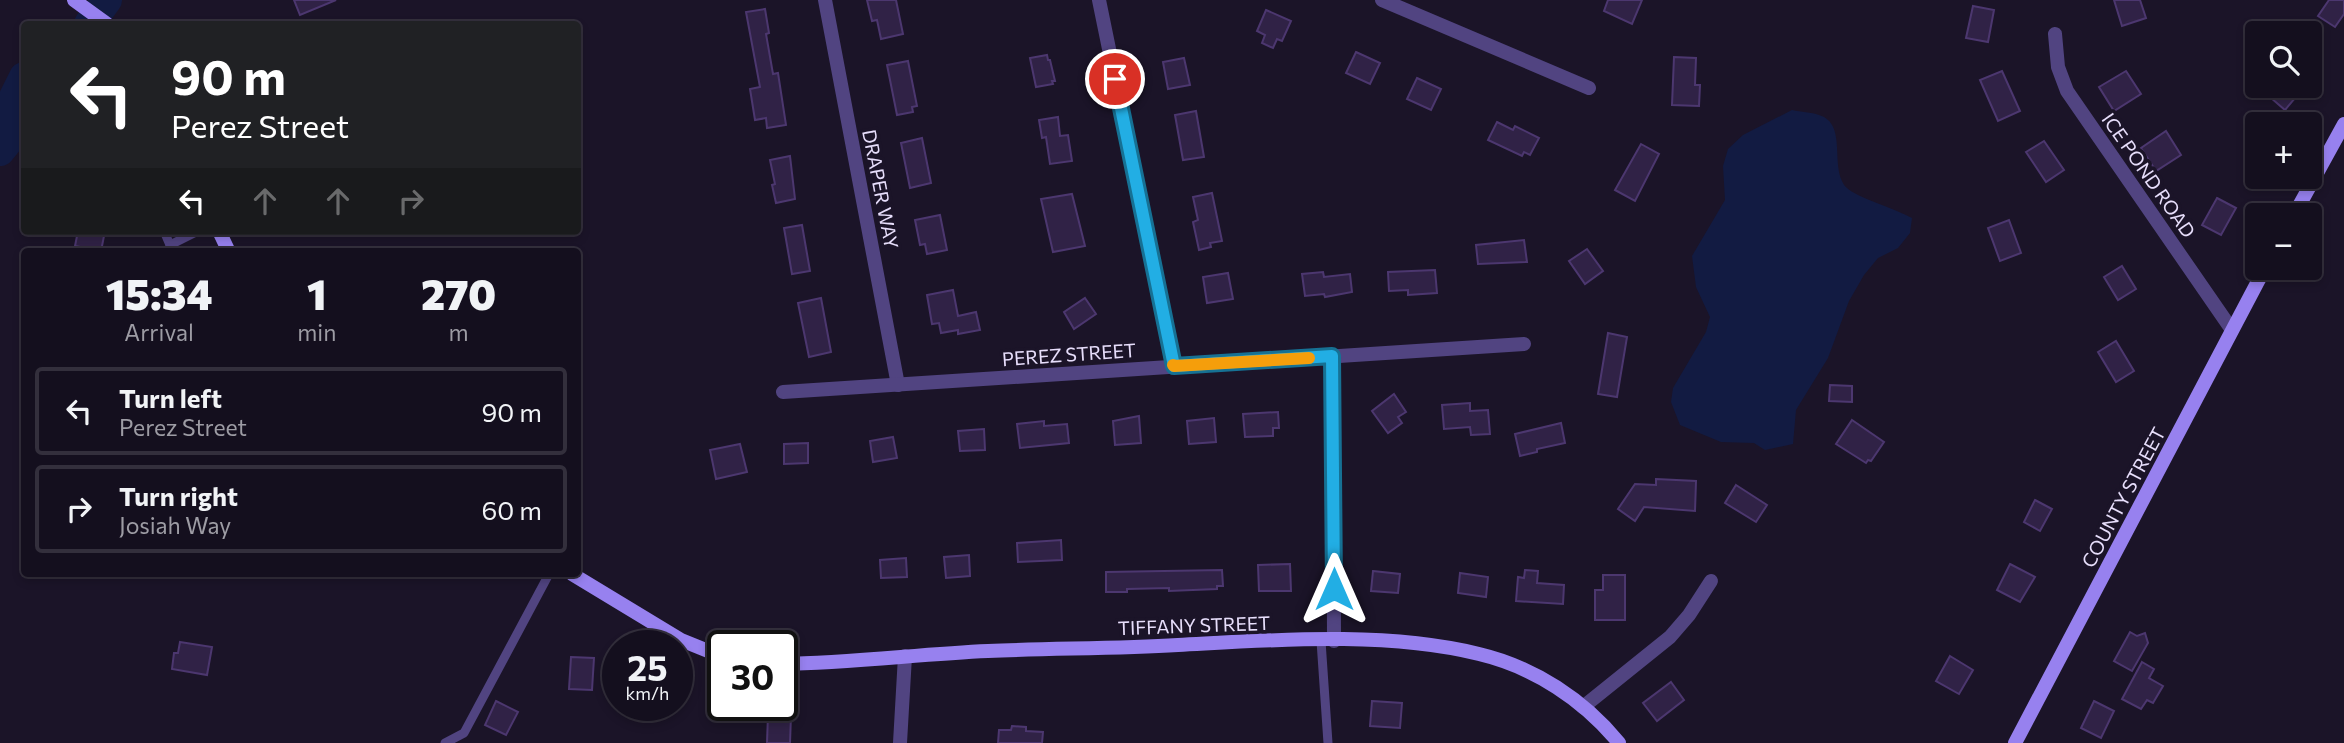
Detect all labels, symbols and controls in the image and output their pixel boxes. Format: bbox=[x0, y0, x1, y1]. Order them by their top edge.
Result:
map controls bbox=[2245, 21, 2322, 280]
button: search bbox=[2245, 21, 2322, 98]
text: 90 m bbox=[171, 45, 286, 105]
icon: left bbox=[56, 49, 147, 140]
pin bbox=[1085, 49, 1145, 109]
icon: arrive bbox=[1096, 60, 1134, 98]
text: Perez Street bbox=[171, 105, 349, 145]
street label: ICE POND ROAD bbox=[2097, 108, 2201, 242]
button: + bbox=[2245, 112, 2322, 189]
street label: DRAPER WAY bbox=[858, 127, 904, 251]
icon: left bbox=[173, 182, 211, 220]
icon: ahead bbox=[246, 182, 284, 220]
icon: ahead bbox=[319, 182, 357, 220]
icon: right bbox=[392, 182, 430, 220]
button: − bbox=[2245, 203, 2322, 280]
text: 15:34 bbox=[106, 267, 213, 319]
text: 1 bbox=[307, 267, 327, 319]
text: 270 bbox=[421, 267, 496, 319]
text: Arrival bbox=[124, 318, 194, 346]
text: min bbox=[297, 318, 336, 346]
text: m bbox=[449, 318, 469, 346]
street label: PEREZ STREET bbox=[1001, 338, 1137, 370]
text: Turn left bbox=[119, 382, 222, 413]
icon: left bbox=[60, 392, 98, 430]
text: 90 m bbox=[482, 396, 542, 427]
text: Perez Street bbox=[119, 413, 247, 441]
street label: COUNTY STREET bbox=[2076, 423, 2170, 571]
text: Turn right bbox=[119, 480, 238, 511]
icon: right bbox=[60, 490, 98, 528]
text: 60 m bbox=[482, 494, 542, 525]
text: Josiah Way bbox=[119, 511, 231, 539]
position arrow bbox=[1297, 552, 1371, 626]
street label: TIFFANY STREET bbox=[1117, 611, 1271, 639]
speed limit sign: 30 bbox=[707, 630, 798, 721]
text: 25 bbox=[627, 645, 668, 688]
text: km/h bbox=[626, 682, 669, 704]

